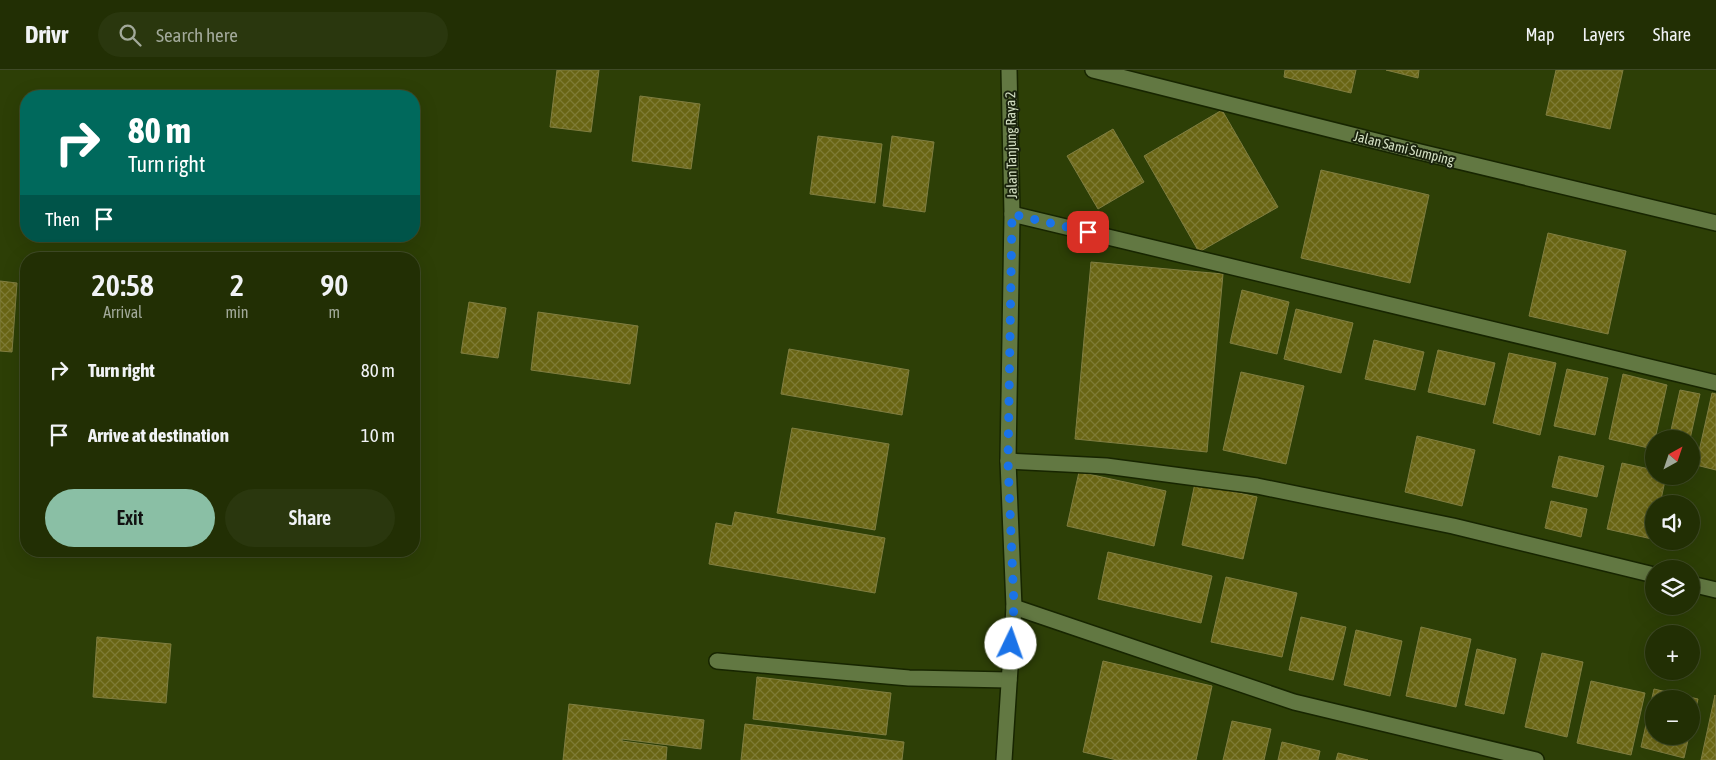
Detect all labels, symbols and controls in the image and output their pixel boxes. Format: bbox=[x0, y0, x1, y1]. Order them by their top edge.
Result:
search box bbox=[98, 12, 448, 57]
text: Drivr bbox=[25, 21, 68, 48]
icon: search bbox=[116, 21, 144, 49]
text: Search here bbox=[156, 24, 238, 46]
text: Map bbox=[1525, 24, 1554, 45]
text: Layers bbox=[1582, 24, 1625, 45]
text: Share bbox=[1653, 24, 1691, 45]
street label: Jalan Tanjung Raya 2 bbox=[1002, 91, 1020, 199]
icon: right bbox=[45, 110, 110, 175]
text: 80 m bbox=[128, 110, 191, 150]
street label: Jalan Sami Sumping bbox=[1352, 128, 1456, 168]
text: Turn right bbox=[128, 151, 205, 177]
icon: arrive bbox=[90, 205, 118, 233]
text: Then bbox=[45, 208, 80, 230]
pin bbox=[1067, 211, 1109, 253]
icon: arrive bbox=[1074, 218, 1102, 246]
text: 20:58 bbox=[92, 268, 154, 302]
text: 2 bbox=[230, 268, 244, 302]
text: 90 bbox=[320, 268, 348, 302]
text: Arrival bbox=[103, 303, 142, 321]
text: min bbox=[226, 303, 249, 321]
text: m bbox=[328, 303, 340, 321]
icon: right bbox=[45, 356, 73, 384]
text: Turn right bbox=[88, 359, 155, 381]
text: 80 m bbox=[361, 359, 395, 381]
icon: arrive bbox=[45, 421, 73, 449]
text: Arrive at destination bbox=[88, 424, 229, 446]
text: 10 m bbox=[361, 424, 395, 446]
north arrow bbox=[1645, 430, 1700, 485]
map controls bbox=[1645, 430, 1700, 745]
button: Exit bbox=[45, 489, 215, 547]
button: Share bbox=[225, 489, 395, 547]
button: sound bbox=[1645, 495, 1700, 550]
button: layers bbox=[1645, 560, 1700, 615]
position arrow bbox=[984, 617, 1036, 669]
button: + bbox=[1645, 625, 1700, 680]
button: − bbox=[1645, 690, 1700, 745]

